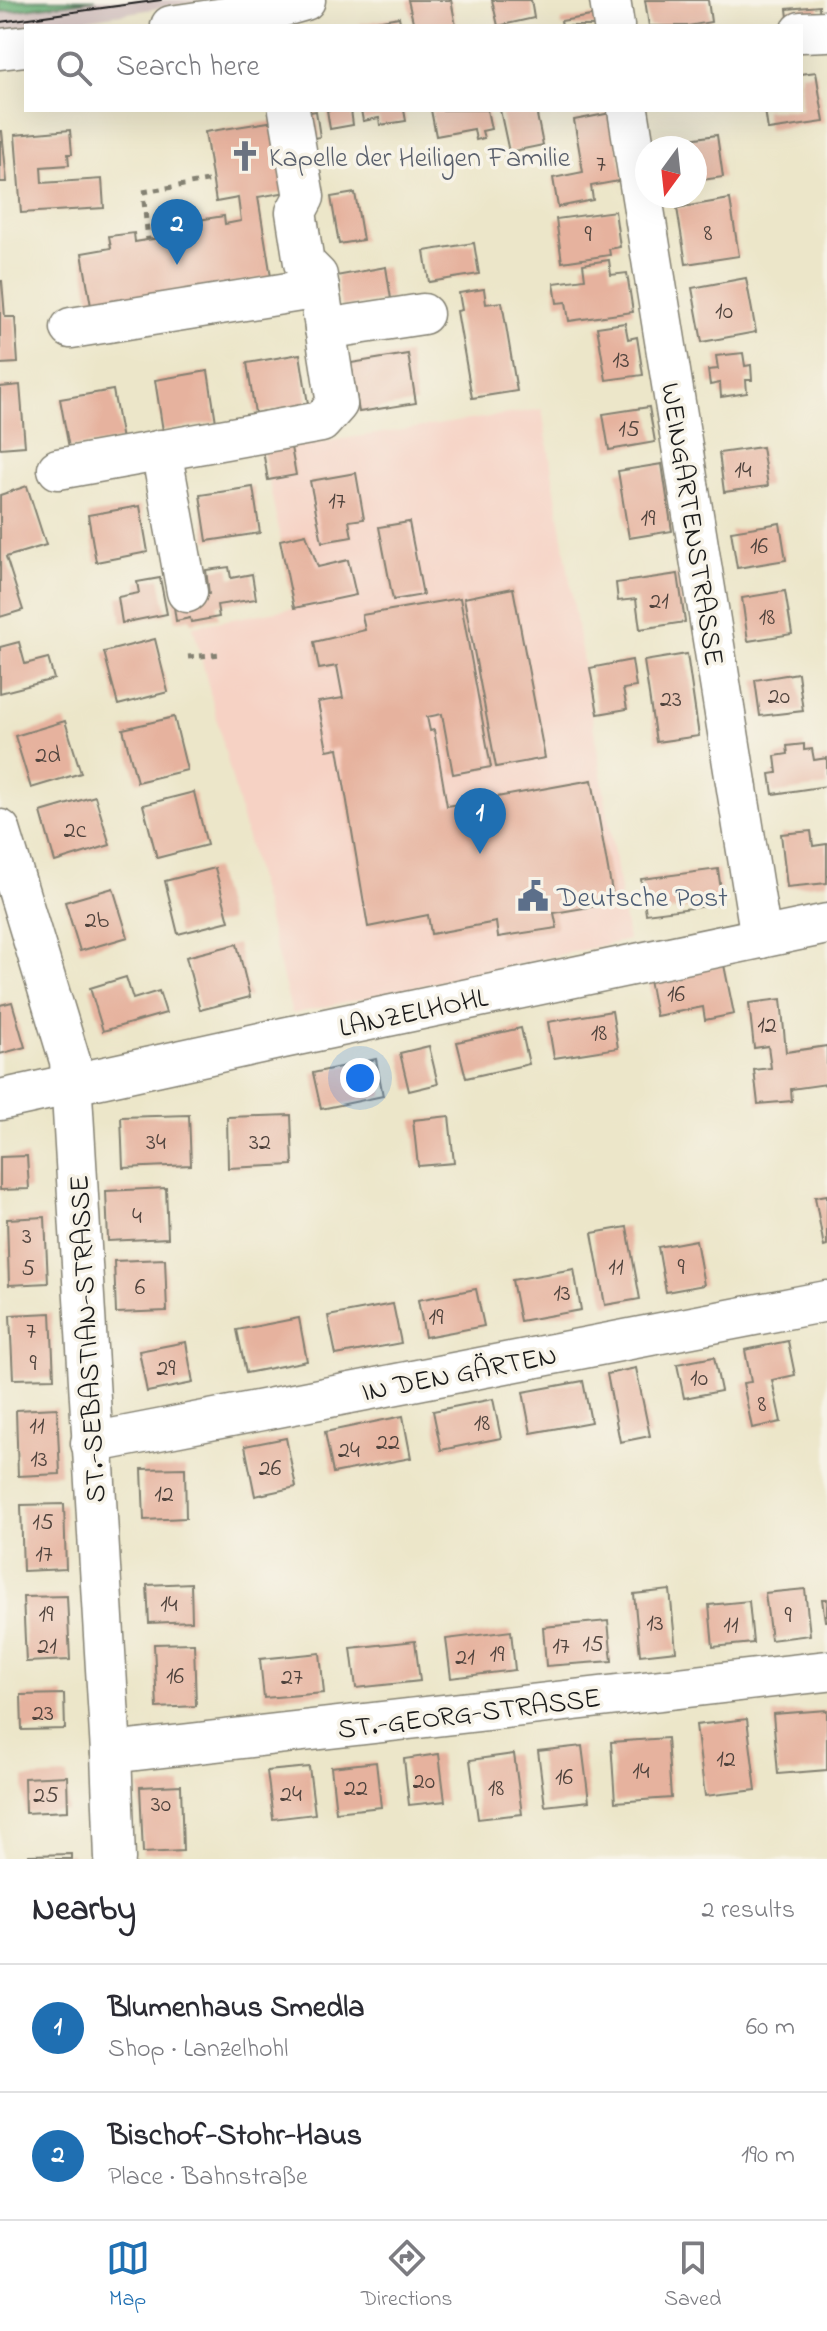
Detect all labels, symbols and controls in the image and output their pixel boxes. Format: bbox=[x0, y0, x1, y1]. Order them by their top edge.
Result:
search box bbox=[24, 24, 803, 112]
icon: search bbox=[52, 46, 96, 90]
text: Search here bbox=[116, 46, 260, 90]
north arrow bbox=[635, 136, 707, 208]
church icon: Kapelle der Heiligen Familie bbox=[228, 139, 262, 173]
place label: Kapelle der Heiligen Familie bbox=[269, 139, 571, 180]
house number: 7 bbox=[596, 148, 606, 183]
pin: 2 bbox=[151, 199, 203, 265]
house number: 8 bbox=[704, 217, 713, 252]
house number: 9 bbox=[584, 218, 592, 253]
house number: 10 bbox=[715, 295, 733, 330]
house number: 13 bbox=[612, 344, 630, 379]
street label: WEINGARTENSTRASSE bbox=[648, 380, 733, 669]
house number: 15 bbox=[618, 413, 640, 448]
house number: 14 bbox=[734, 454, 752, 489]
house number: 17 bbox=[328, 485, 346, 520]
house number: 19 bbox=[641, 502, 656, 537]
house number: 16 bbox=[750, 530, 769, 565]
house number: 21 bbox=[649, 585, 669, 620]
house number: 18 bbox=[759, 601, 775, 636]
house number: 20 bbox=[768, 680, 790, 715]
house number: 23 bbox=[660, 683, 682, 718]
house number: 2d bbox=[35, 739, 61, 774]
pin: 1 bbox=[454, 788, 506, 854]
house number: 2c bbox=[64, 814, 87, 849]
public building icon: Deutsche Post bbox=[516, 879, 550, 913]
place label: Deutsche Post bbox=[556, 879, 728, 920]
house number: 2b bbox=[85, 904, 110, 939]
house number: 16 bbox=[667, 978, 686, 1013]
street label: LANZELHOHL bbox=[336, 979, 492, 1050]
house number: 12 bbox=[757, 1009, 777, 1044]
house number: 18 bbox=[591, 1017, 607, 1052]
your location bbox=[340, 1058, 380, 1098]
house number: 34 bbox=[146, 1126, 166, 1161]
house number: 32 bbox=[249, 1126, 271, 1161]
street label: ST.-SEBASTIAN-STRASSE bbox=[60, 1174, 119, 1504]
house number: 4 bbox=[132, 1200, 142, 1235]
house number: 3 bbox=[22, 1220, 32, 1255]
house number: 11 bbox=[608, 1251, 624, 1286]
house number: 9 bbox=[677, 1251, 685, 1286]
house number: 5 bbox=[21, 1252, 35, 1287]
house number: 6 bbox=[135, 1271, 146, 1306]
house number: 13 bbox=[553, 1277, 571, 1312]
house number: 19 bbox=[429, 1301, 444, 1336]
house number: 7 bbox=[26, 1315, 36, 1350]
street label: IN DEN GÄRTEN bbox=[359, 1336, 561, 1414]
house number: 9 bbox=[29, 1347, 37, 1382]
house number: 29 bbox=[156, 1352, 176, 1387]
house number: 10 bbox=[690, 1362, 708, 1397]
house number: 8 bbox=[758, 1388, 767, 1423]
house number: 18 bbox=[474, 1407, 490, 1442]
house number: 11 bbox=[29, 1410, 45, 1445]
house number: 22 bbox=[376, 1426, 400, 1461]
house number: 24 bbox=[338, 1434, 360, 1469]
house number: 13 bbox=[30, 1443, 48, 1478]
house number: 26 bbox=[259, 1452, 282, 1487]
house number: 12 bbox=[154, 1478, 174, 1513]
house number: 15 bbox=[32, 1506, 54, 1541]
house number: 17 bbox=[35, 1538, 53, 1573]
house number: 14 bbox=[160, 1588, 178, 1623]
house number: 19 bbox=[39, 1598, 54, 1633]
house number: 9 bbox=[784, 1599, 792, 1634]
house number: 13 bbox=[646, 1607, 664, 1642]
house number: 11 bbox=[723, 1609, 739, 1644]
house number: 15 bbox=[582, 1628, 604, 1663]
house number: 21 bbox=[37, 1630, 57, 1665]
house number: 17 bbox=[552, 1630, 570, 1665]
house number: 19 bbox=[490, 1638, 505, 1673]
house number: 21 bbox=[455, 1641, 475, 1676]
house number: 16 bbox=[166, 1660, 185, 1695]
house number: 27 bbox=[281, 1661, 303, 1696]
street label: ST.-GEORG-STRASSE bbox=[335, 1679, 603, 1752]
house number: 23 bbox=[32, 1697, 54, 1732]
house number: 12 bbox=[716, 1743, 736, 1778]
house number: 14 bbox=[632, 1755, 650, 1790]
house number: 16 bbox=[555, 1761, 574, 1796]
house number: 20 bbox=[413, 1765, 435, 1800]
house number: 22 bbox=[344, 1772, 368, 1807]
house number: 18 bbox=[488, 1772, 504, 1807]
house number: 24 bbox=[280, 1778, 302, 1813]
house number: 25 bbox=[33, 1779, 59, 1814]
house number: 30 bbox=[151, 1788, 171, 1823]
text: Nearby bbox=[32, 1886, 136, 1936]
text: 2 results bbox=[702, 1892, 795, 1930]
text: Blumenhaus Smedla bbox=[108, 1987, 364, 2031]
text: 1 bbox=[54, 2009, 62, 2047]
text: 60 m bbox=[746, 2009, 795, 2047]
text: Shop · Lanzelhohl bbox=[108, 2031, 288, 2069]
text: Bischof-Stohr-Haus bbox=[108, 2115, 362, 2159]
text: 2 bbox=[52, 2137, 64, 2175]
text: 190 m bbox=[741, 2137, 795, 2175]
text: Place · Bahnstraße bbox=[108, 2159, 308, 2197]
tab: Map bbox=[106, 2236, 150, 2316]
tab: Directions bbox=[361, 2236, 453, 2316]
tab: Saved bbox=[664, 2236, 721, 2316]

